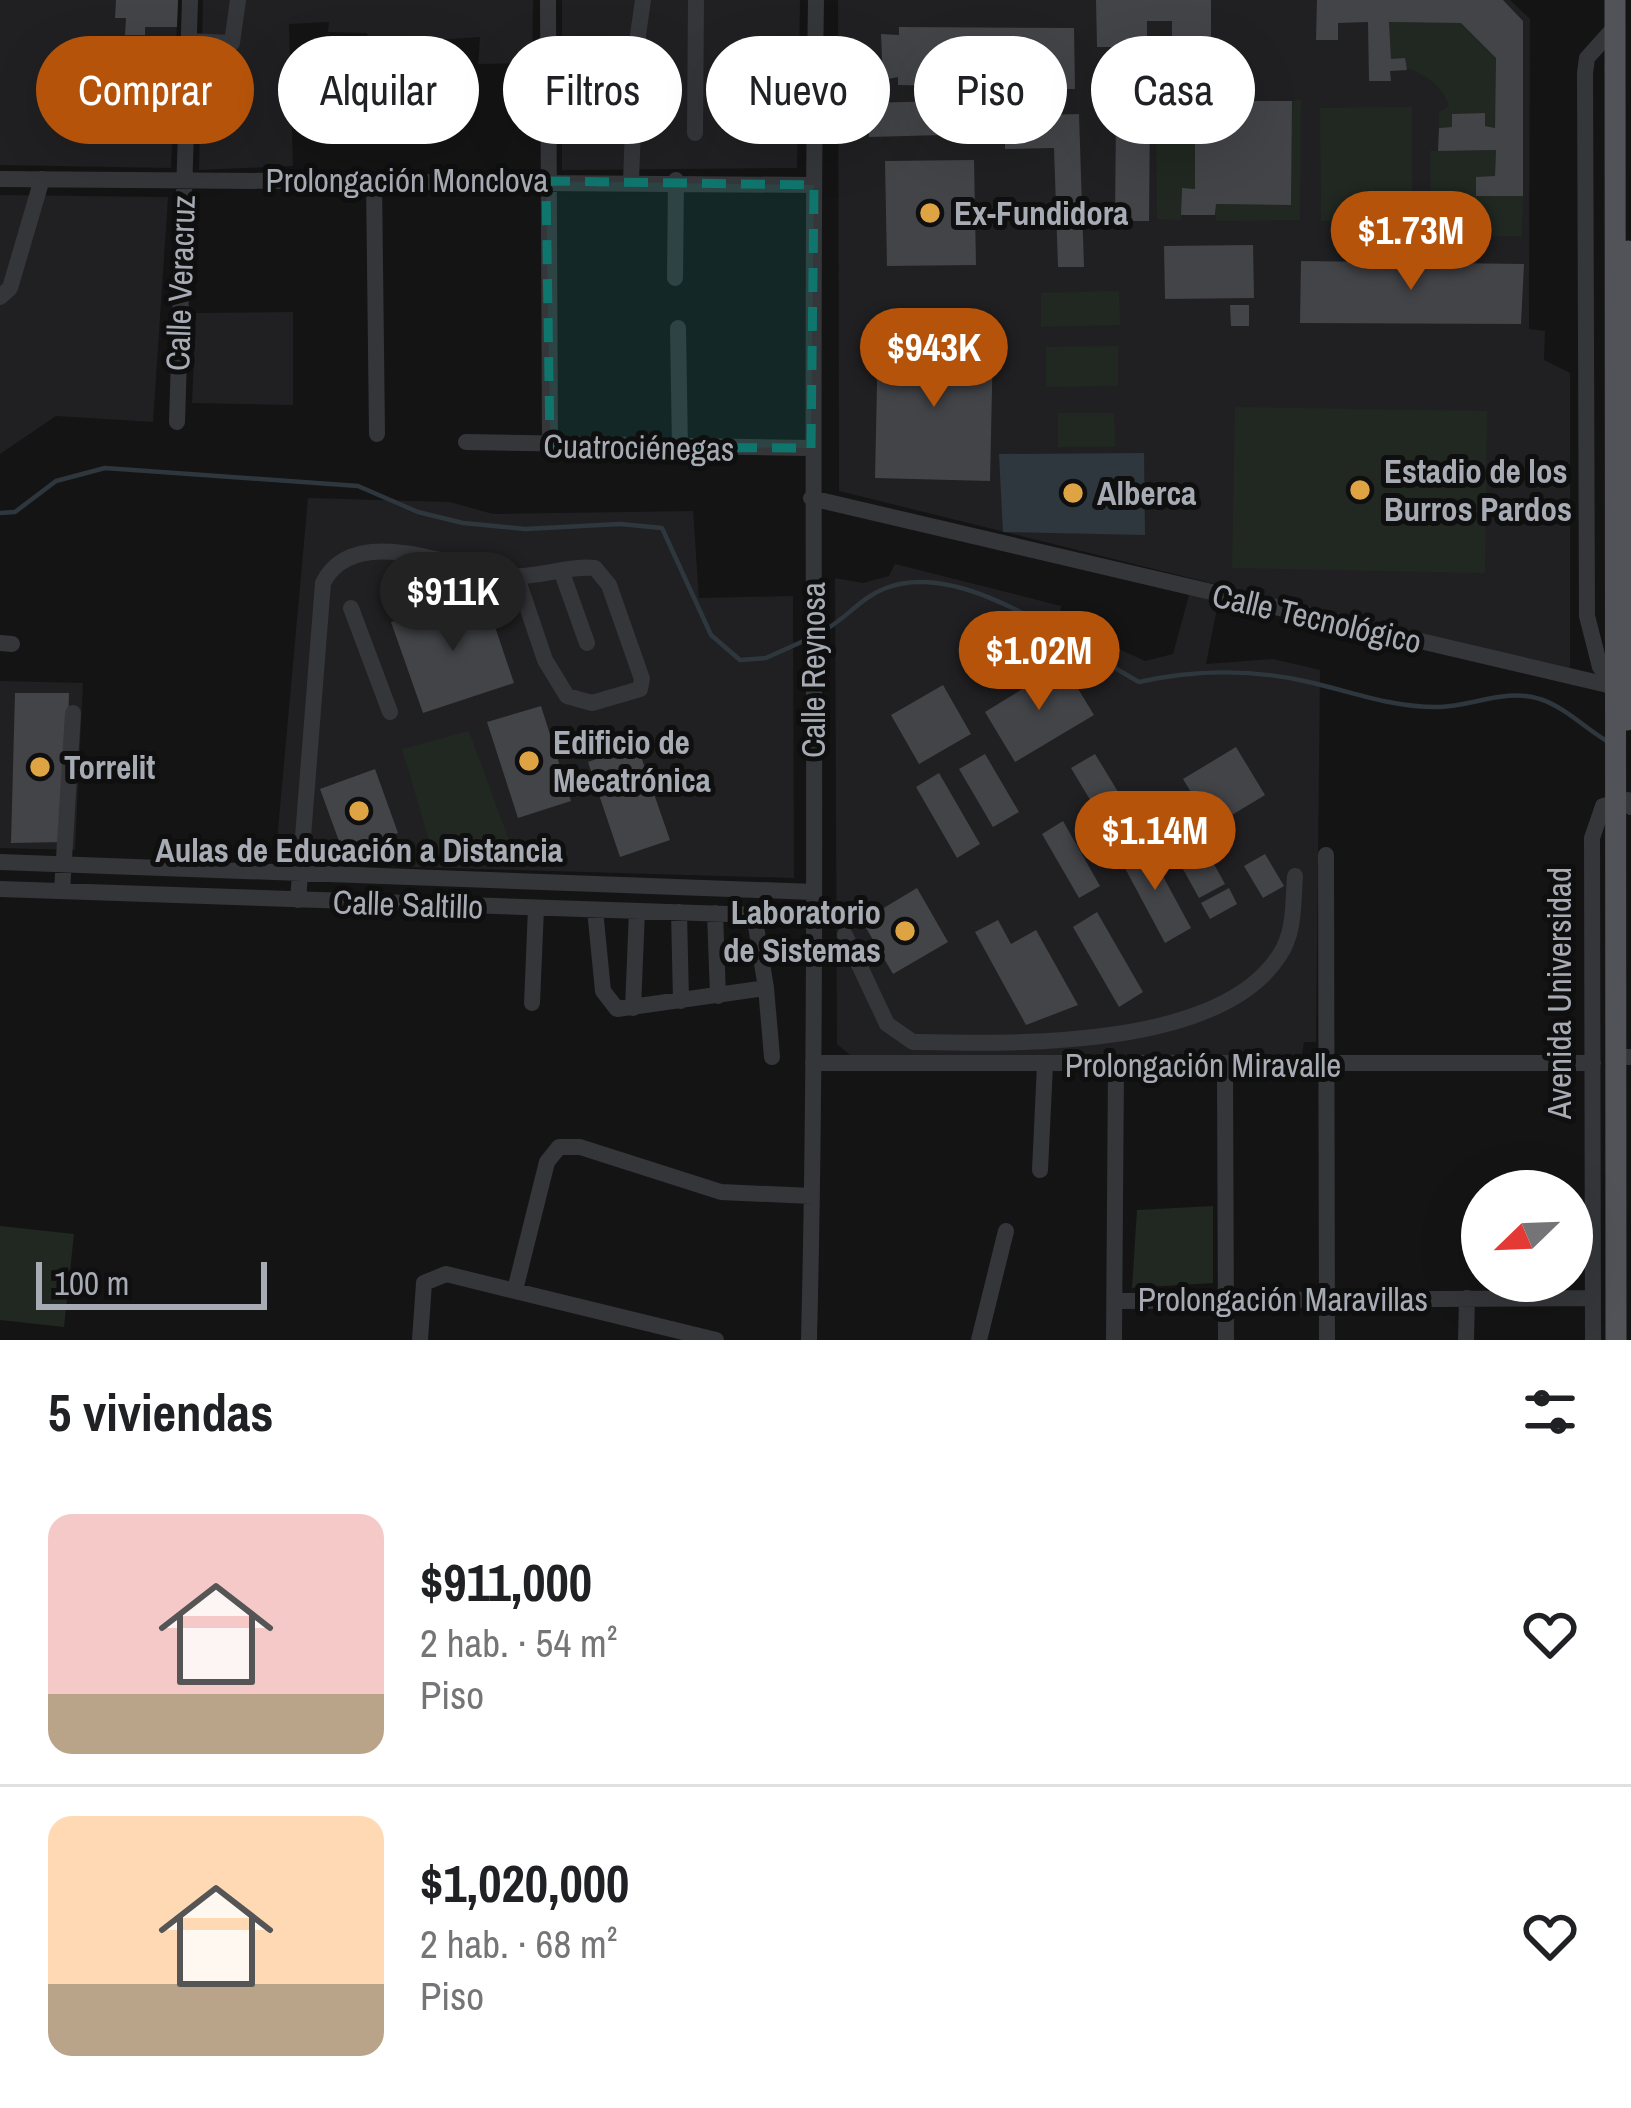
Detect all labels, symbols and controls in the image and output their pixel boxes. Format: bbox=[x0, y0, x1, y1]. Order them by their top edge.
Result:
chip: Comprar bbox=[36, 36, 254, 144]
chip: Alquilar bbox=[278, 36, 479, 144]
chip: Filtros bbox=[503, 36, 682, 144]
chip: Nuevo bbox=[706, 36, 890, 144]
chip: Piso bbox=[914, 36, 1067, 144]
chip: Casa bbox=[1091, 36, 1255, 144]
street label: Prolongación Monclova bbox=[266, 158, 548, 202]
place label: Ex-Fundidora bbox=[954, 191, 1128, 235]
pin: $1.73M bbox=[1313, 191, 1509, 293]
street label: Calle Veracruz bbox=[155, 194, 205, 372]
marker: Ex-Fundidora bbox=[917, 200, 943, 226]
text: $1.73M bbox=[1358, 204, 1464, 256]
pin: $943K bbox=[850, 308, 1018, 410]
text: $943K bbox=[887, 321, 981, 373]
street label: Cuatrociénegas bbox=[543, 423, 735, 471]
place label: Estadio de los Burros Pardos bbox=[1384, 449, 1572, 531]
place label: Alberca bbox=[1097, 471, 1196, 515]
marker: Estadio de los Burros Pardos bbox=[1347, 477, 1373, 503]
marker: Alberca bbox=[1060, 480, 1086, 506]
pin: $911K bbox=[369, 552, 537, 654]
text: $911K bbox=[407, 565, 499, 617]
street label: Calle Tecnológico bbox=[1208, 573, 1426, 663]
street label: Calle Reynosa bbox=[791, 582, 835, 758]
pin: $1.02M bbox=[941, 611, 1137, 713]
text: $1.02M bbox=[986, 624, 1092, 676]
place label: Edificio de Mecatrónica bbox=[553, 720, 711, 802]
place label: Torrelit bbox=[64, 745, 155, 789]
marker: Edificio de Mecatrónica bbox=[516, 748, 542, 774]
marker: Torrelit bbox=[27, 754, 53, 780]
pin: $1.14M bbox=[1057, 791, 1253, 893]
marker: Aulas de Educación a Distancia bbox=[346, 798, 372, 824]
text: $1.14M bbox=[1102, 804, 1208, 856]
place label: Aulas de Educación a Distancia bbox=[155, 828, 563, 872]
street label: Avenida Universidad bbox=[1537, 867, 1581, 1120]
street label: Calle Saltillo bbox=[332, 879, 484, 929]
place label: Laboratorio de Sistemas bbox=[723, 890, 881, 972]
marker: Laboratorio de Sistemas bbox=[892, 918, 918, 944]
street label: Prolongación Miravalle bbox=[1065, 1043, 1341, 1087]
north arrow bbox=[1461, 1170, 1593, 1302]
map controls bbox=[1461, 1170, 1593, 1302]
scale bar bbox=[36, 1256, 267, 1309]
text: 100 m bbox=[54, 1261, 129, 1305]
street label: Prolongación Maravillas bbox=[1138, 1277, 1428, 1321]
text: 5 viviendas bbox=[48, 1378, 274, 1447]
icon: filters bbox=[1517, 1379, 1583, 1445]
text: $911,000 bbox=[420, 1548, 592, 1617]
icon: home bbox=[144, 1562, 288, 1706]
icon: heart bbox=[1517, 1601, 1583, 1667]
text: 2 hab. · 54 m² bbox=[420, 1617, 617, 1669]
text: Piso bbox=[420, 1669, 484, 1721]
text: $1,020,000 bbox=[420, 1849, 629, 1918]
icon: home bbox=[144, 1864, 288, 2008]
icon: heart bbox=[1517, 1903, 1583, 1969]
text: 2 hab. · 68 m² bbox=[420, 1918, 617, 1970]
text: Piso bbox=[420, 1970, 484, 2022]

